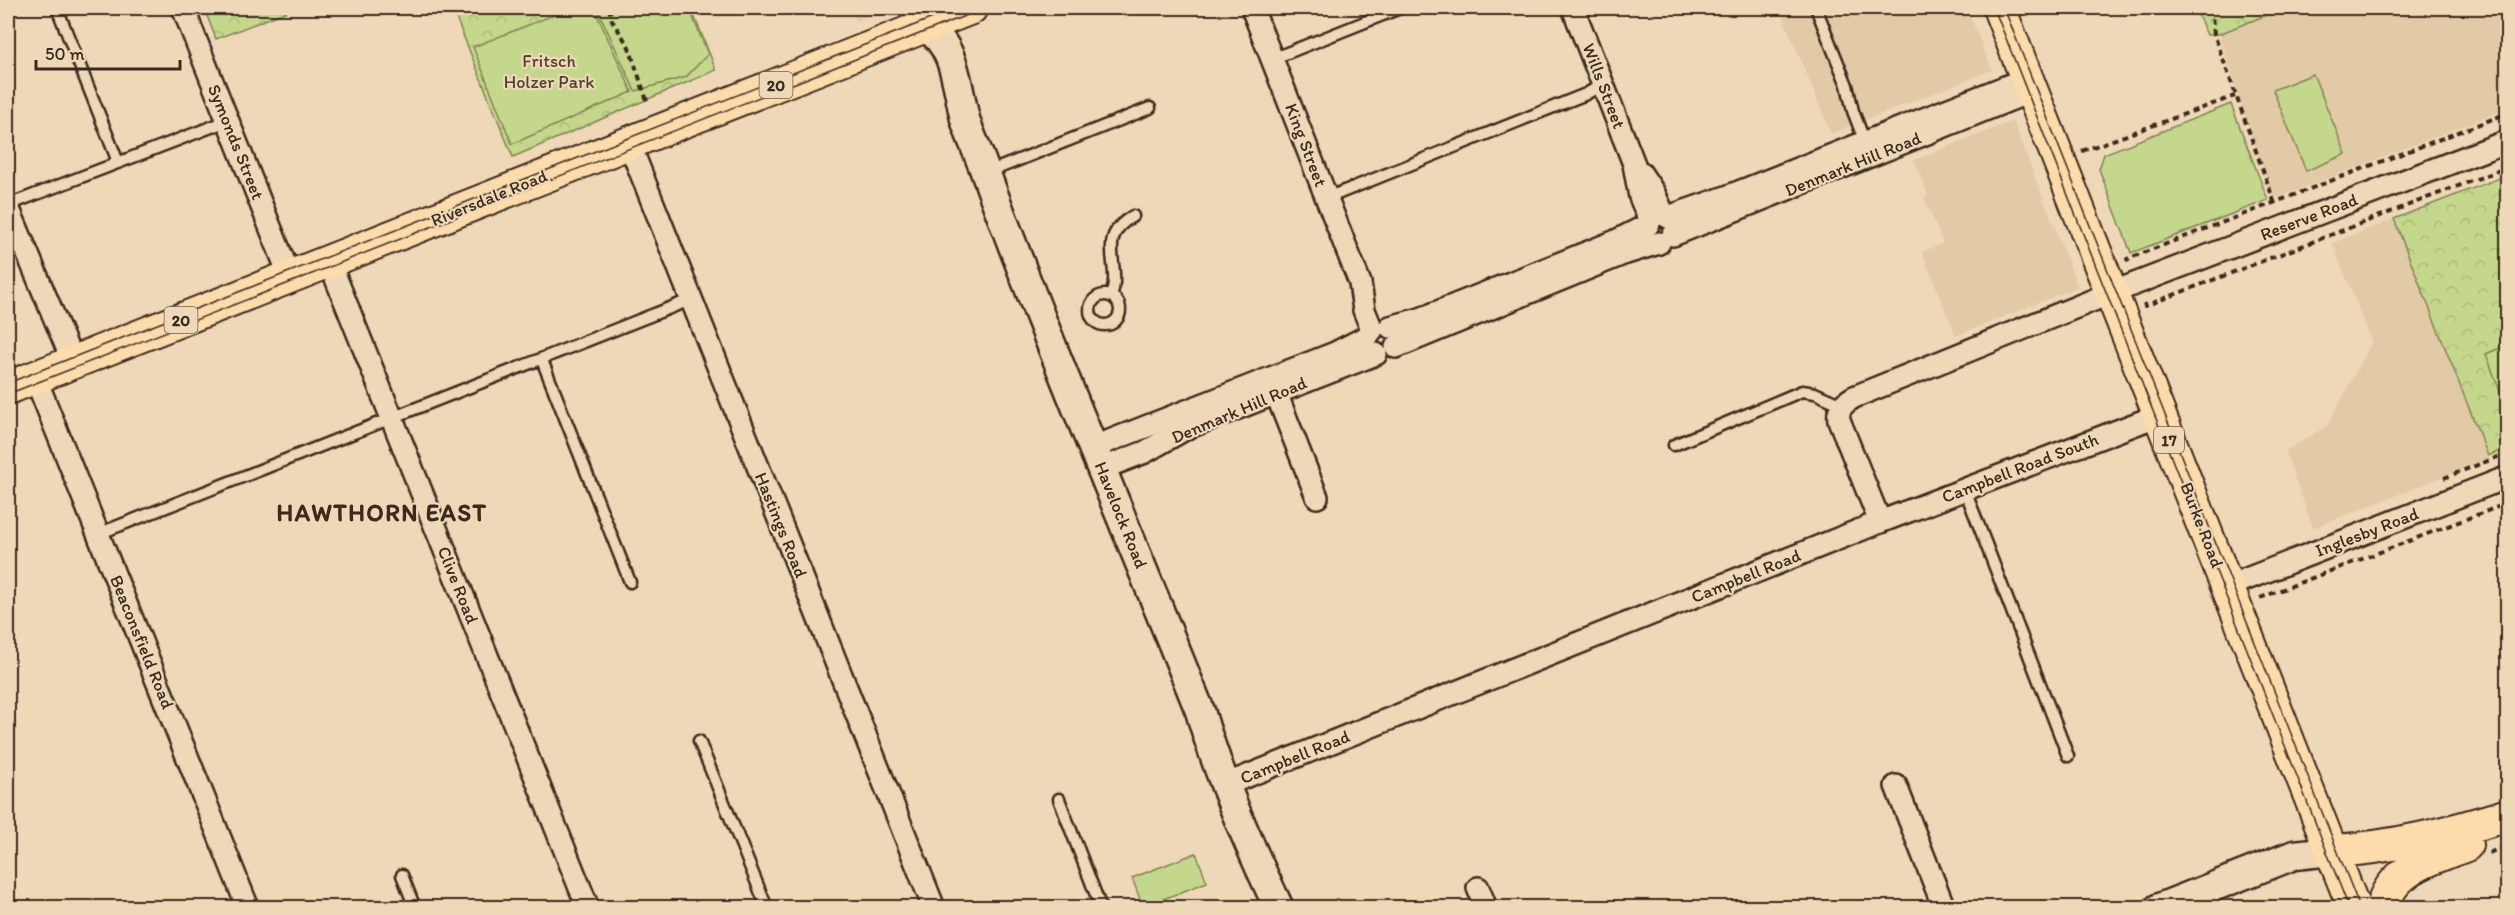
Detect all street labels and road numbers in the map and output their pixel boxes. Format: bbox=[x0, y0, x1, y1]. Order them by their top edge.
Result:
street label: Wills Street bbox=[1578, 40, 1630, 132]
road number: 20 bbox=[760, 72, 792, 98]
street label: Symonds Street bbox=[203, 81, 269, 203]
street label: King Street bbox=[1280, 100, 1332, 190]
street label: Denmark Hill Road bbox=[1782, 127, 1924, 201]
street label: Riversdale Road bbox=[428, 165, 551, 231]
street label: Reserve Road bbox=[2257, 188, 2361, 246]
road number: 20 bbox=[164, 307, 198, 333]
street label: Denmark Hill Road bbox=[1168, 372, 1310, 448]
road number: 17 bbox=[2154, 427, 2184, 453]
street label: Campbell Road South bbox=[1939, 428, 2101, 508]
street label: Havelock Road bbox=[1090, 458, 1153, 572]
street label: Hastings Road bbox=[750, 469, 812, 581]
street label: Burke Road bbox=[2176, 479, 2228, 571]
street label: Inglesby Road bbox=[2312, 502, 2422, 562]
street label: Clive Road bbox=[433, 543, 484, 627]
street label: Campbell Road bbox=[1688, 544, 1804, 608]
street label: Beaconsfield Road bbox=[105, 572, 179, 712]
street label: Campbell Road bbox=[1237, 725, 1353, 789]

